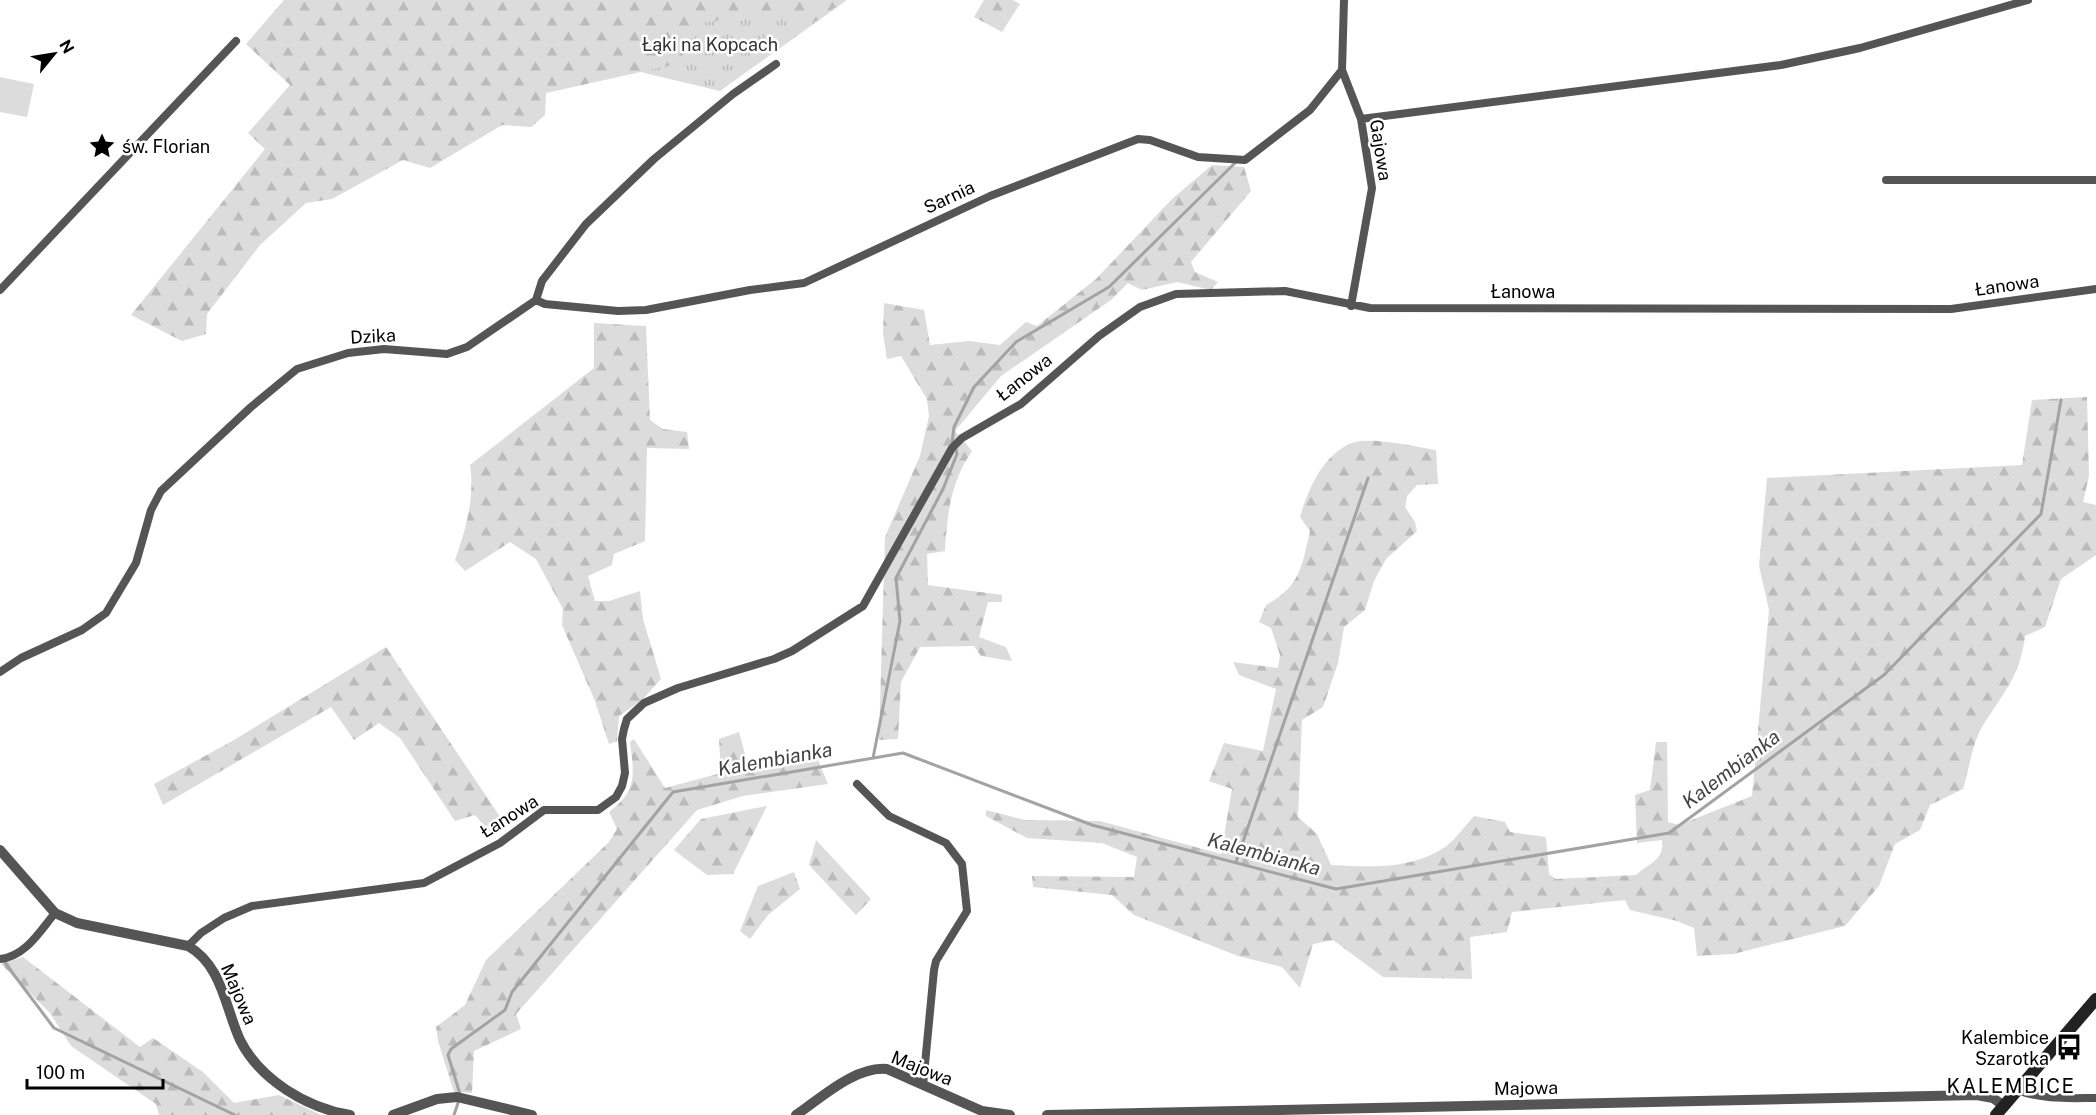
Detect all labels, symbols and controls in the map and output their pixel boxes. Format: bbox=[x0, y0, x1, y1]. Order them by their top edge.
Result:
north arrow bbox=[24, 24, 84, 84]
park label: Łąki na Kopcach bbox=[642, 34, 778, 55]
text: N bbox=[55, 37, 78, 57]
street label: Gajowa bbox=[1366, 118, 1396, 182]
place icon: św. Florian bbox=[87, 131, 117, 161]
place label: św. Florian bbox=[122, 136, 210, 157]
street label: Sarnia bbox=[920, 176, 978, 218]
street label: Łanowa bbox=[1974, 270, 2040, 300]
street label: Łanowa bbox=[1491, 281, 1555, 302]
street label: Dzika bbox=[350, 324, 396, 348]
street label: Łanowa bbox=[992, 349, 1056, 405]
water label: Kalembianka bbox=[1677, 724, 1785, 814]
water label: Kalembianka bbox=[716, 737, 834, 781]
street label: Łanowa bbox=[476, 790, 542, 842]
water label: Kalembianka bbox=[1205, 827, 1323, 881]
street label: Majowa bbox=[217, 960, 261, 1028]
place label: Kalembice Szarotka bbox=[1961, 1027, 2049, 1069]
bus stop icon: Kalembice Szarotka bbox=[2054, 1032, 2084, 1062]
street label: Majowa bbox=[888, 1046, 956, 1090]
scale bar bbox=[27, 1052, 164, 1090]
text: 100 m bbox=[36, 1062, 85, 1083]
district label: KALEMBICE bbox=[1947, 1074, 2075, 1098]
street label: Majowa bbox=[1494, 1077, 1558, 1099]

